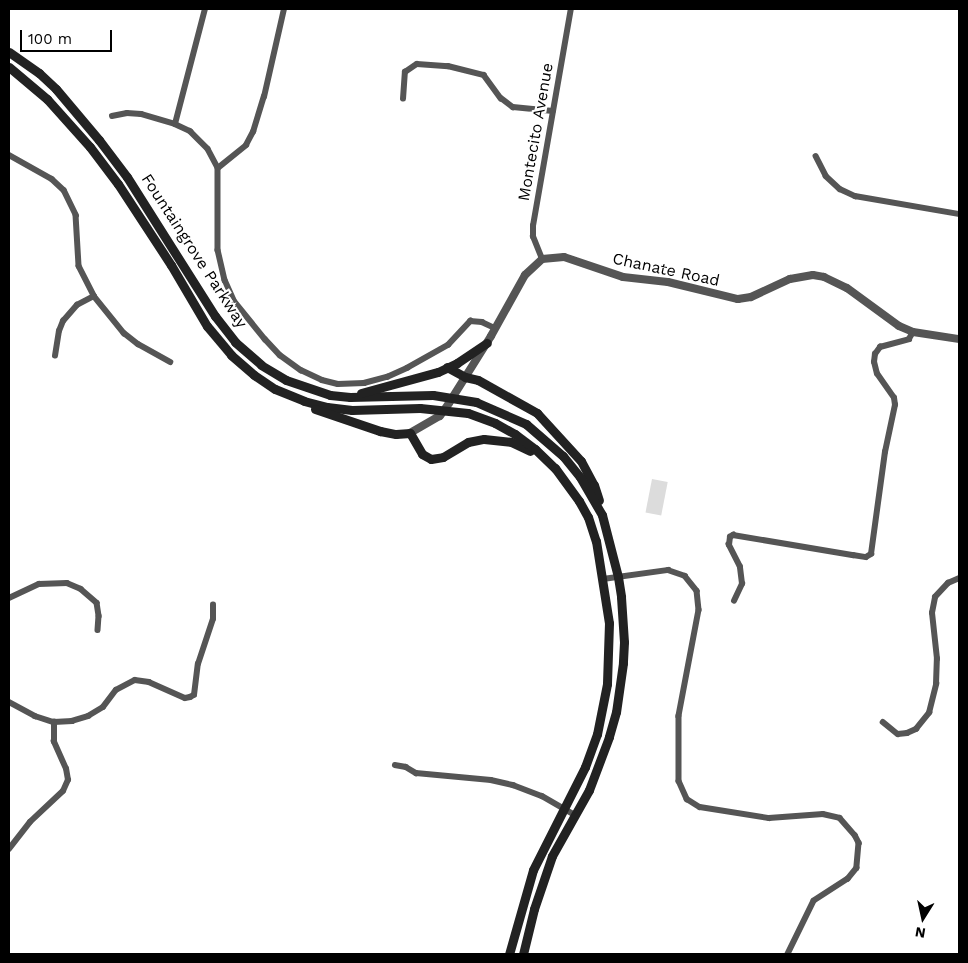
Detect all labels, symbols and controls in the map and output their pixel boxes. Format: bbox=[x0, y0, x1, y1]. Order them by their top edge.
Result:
scale bar bbox=[22, 20, 115, 52]
text: 100 m bbox=[28, 30, 72, 48]
street label: Montecito Avenue bbox=[514, 61, 558, 203]
street label: Fountaingrove Parkway bbox=[137, 170, 251, 332]
street label: Chanate Road bbox=[611, 249, 721, 291]
north arrow bbox=[898, 893, 948, 943]
text: N bbox=[914, 924, 927, 942]

